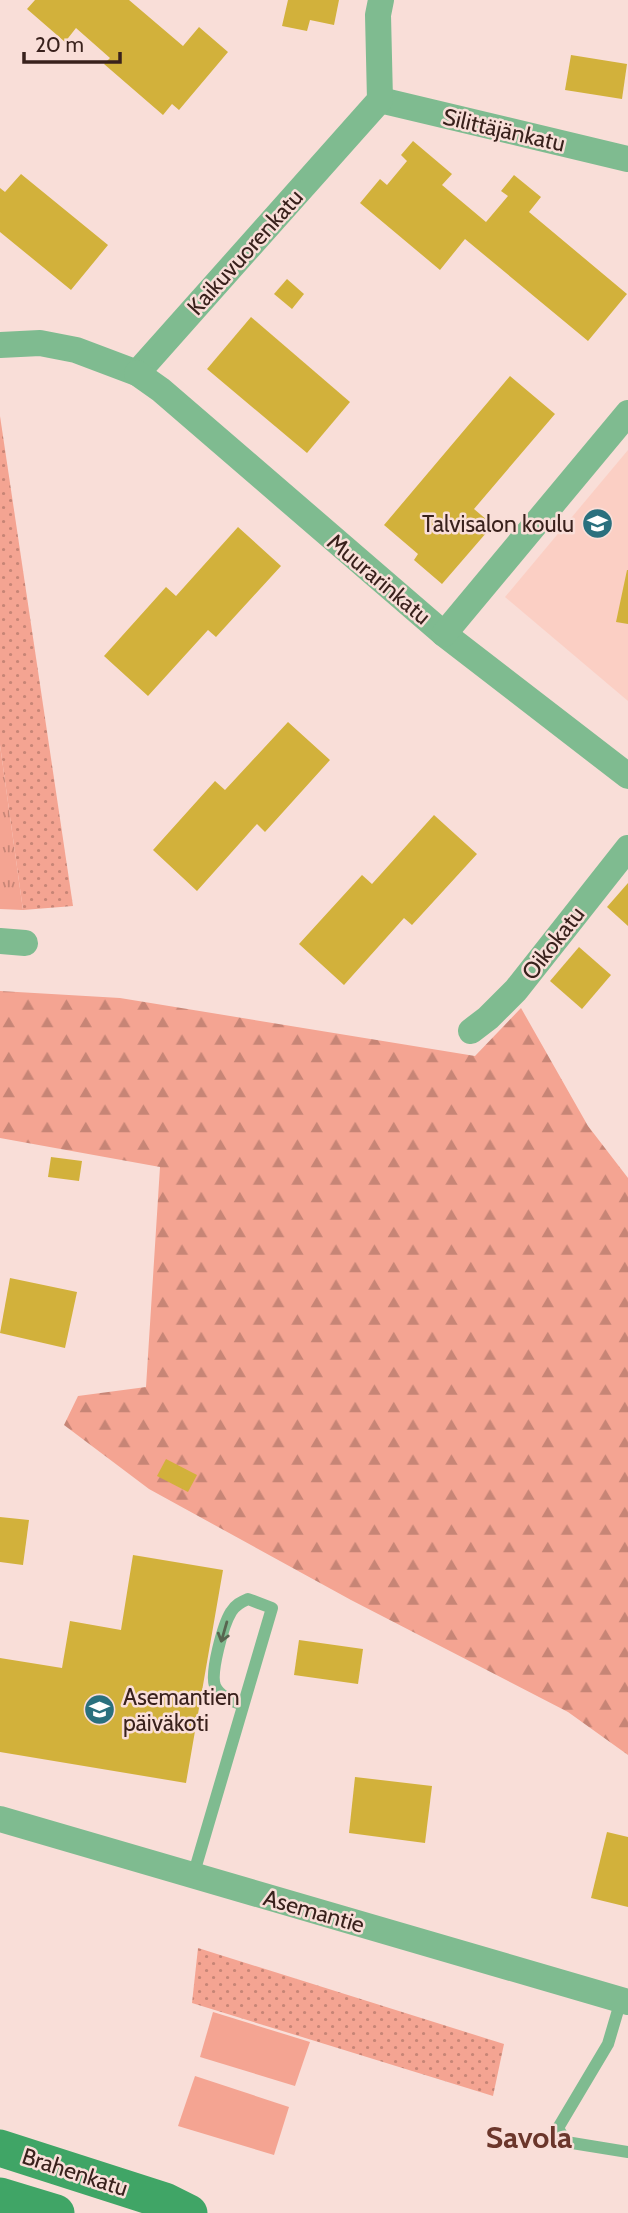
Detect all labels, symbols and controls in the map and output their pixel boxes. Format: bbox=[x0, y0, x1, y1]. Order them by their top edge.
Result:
scale bar bbox=[24, 21, 121, 65]
text: 20 m bbox=[35, 32, 84, 57]
street label: Silittäjänkatu bbox=[440, 102, 568, 158]
street label: Kaikuvuorenkatu bbox=[181, 183, 309, 321]
school or university icon: Talvisalon koulu bbox=[580, 507, 614, 541]
place label: Talvisalon koulu bbox=[422, 510, 574, 538]
street label: Muurarinkatu bbox=[322, 528, 436, 630]
street label: Oikokatu bbox=[516, 901, 590, 985]
one-way arrow bbox=[217, 1620, 230, 1642]
place label: Asemantien päiväkoti bbox=[123, 1683, 240, 1737]
school or university icon: Asemantien päiväkoti bbox=[83, 1693, 117, 1727]
street label: Asemantie bbox=[260, 1883, 368, 1939]
district label: Savola bbox=[486, 2119, 572, 2156]
street label: Brahenkatu bbox=[19, 2142, 131, 2202]

